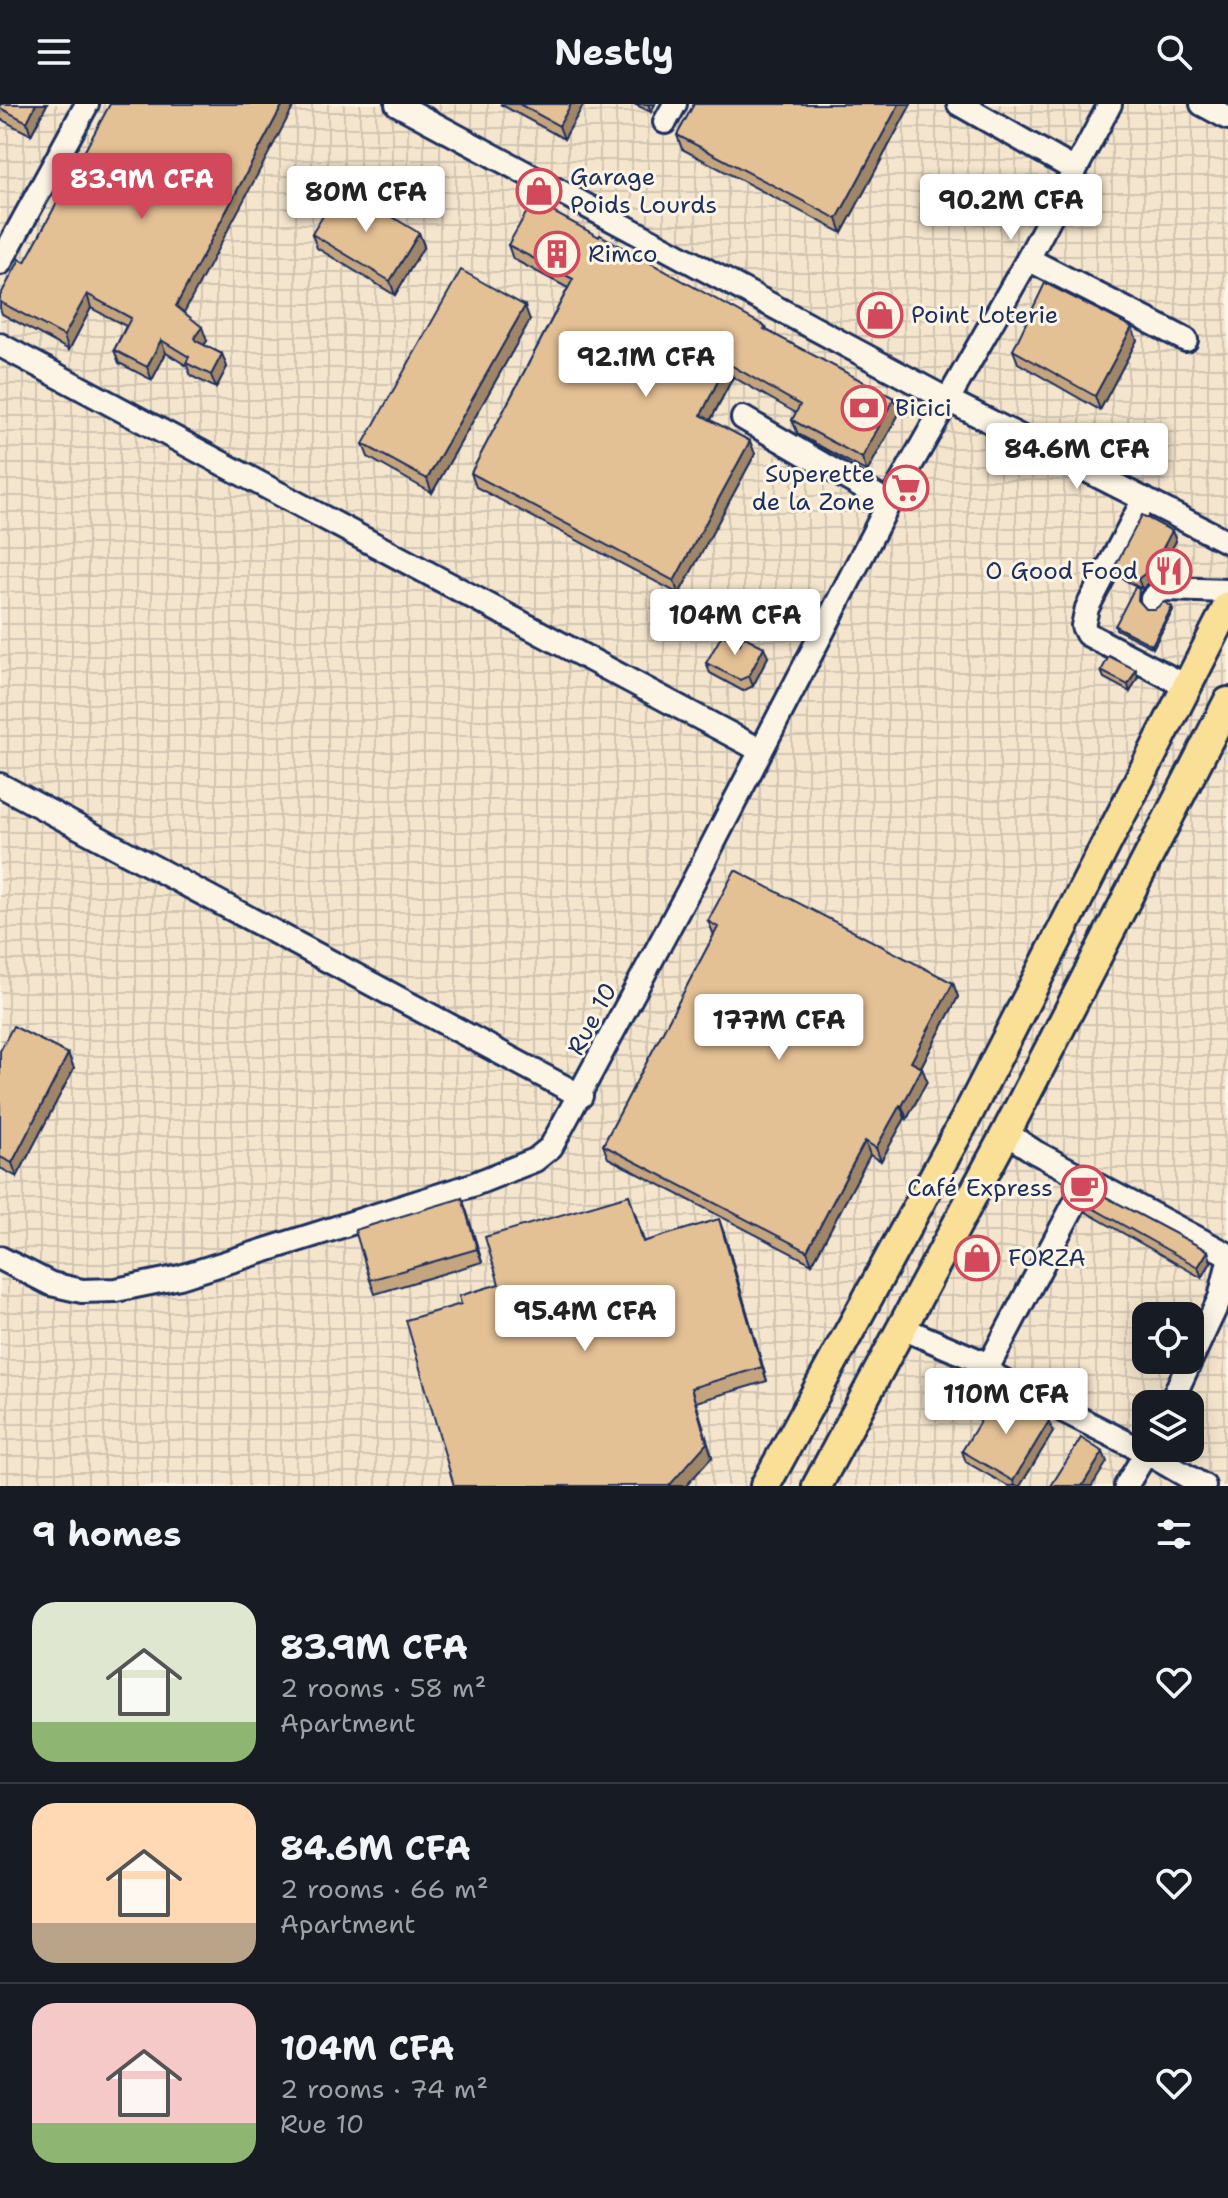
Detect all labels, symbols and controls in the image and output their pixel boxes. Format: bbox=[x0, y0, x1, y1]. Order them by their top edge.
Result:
text: Nestly bbox=[554, 28, 674, 77]
icon: menu bbox=[32, 30, 76, 74]
icon: search bbox=[1152, 30, 1196, 74]
pin: 83.9M CFA bbox=[50, 153, 234, 221]
text: 83.9M CFA bbox=[70, 161, 214, 196]
place label: Garage Poids Lourds bbox=[570, 161, 717, 221]
pin: 80M CFA bbox=[292, 166, 440, 234]
shop icon: Garage Poids Lourds bbox=[515, 167, 563, 215]
text: 80M CFA bbox=[305, 174, 427, 209]
pin: 90.2M CFA bbox=[919, 174, 1103, 242]
text: 90.2M CFA bbox=[938, 182, 1084, 217]
building icon: Rimco bbox=[533, 230, 581, 278]
place label: Rimco bbox=[588, 238, 658, 270]
shop icon: Point Loterie bbox=[856, 291, 904, 339]
place label: Point Loterie bbox=[911, 299, 1058, 331]
pin: 92.1M CFA bbox=[554, 331, 738, 399]
text: 92.1M CFA bbox=[577, 339, 715, 374]
bank icon: Bicici bbox=[840, 384, 888, 432]
place label: Bicici bbox=[895, 392, 952, 424]
pin: 84.6M CFA bbox=[985, 423, 1169, 491]
text: 84.6M CFA bbox=[1004, 431, 1150, 466]
place label: Superette de la Zone bbox=[752, 458, 875, 518]
supermarket icon: Superette de la Zone bbox=[882, 464, 930, 512]
restaurant icon: O Good Food bbox=[1145, 547, 1193, 595]
place label: O Good Food bbox=[985, 555, 1138, 587]
pin: 104M CFA bbox=[652, 589, 818, 657]
text: 104M CFA bbox=[668, 597, 802, 632]
street label: Rue 10 bbox=[560, 977, 624, 1061]
pin: 177M CFA bbox=[696, 994, 862, 1062]
text: 177M CFA bbox=[712, 1002, 846, 1037]
cafe icon: Café Express bbox=[1060, 1164, 1108, 1212]
place label: Café Express bbox=[907, 1172, 1053, 1204]
shop icon: FORZA bbox=[953, 1234, 1001, 1282]
place label: FORZA bbox=[1008, 1242, 1086, 1274]
pin: 95.4M CFA bbox=[493, 1285, 677, 1353]
text: 95.4M CFA bbox=[513, 1293, 657, 1328]
map controls bbox=[1132, 1302, 1204, 1462]
button: locate bbox=[1132, 1302, 1204, 1374]
pin: 110M CFA bbox=[923, 1368, 1089, 1436]
text: 110M CFA bbox=[943, 1376, 1069, 1411]
button: layers bbox=[1132, 1390, 1204, 1462]
text: 9 homes bbox=[32, 1511, 181, 1557]
icon: filters bbox=[1152, 1512, 1196, 1556]
text: 83.9M CFA bbox=[280, 1624, 468, 1670]
icon: home bbox=[96, 1634, 192, 1730]
icon: heart bbox=[1152, 1660, 1196, 1704]
text: 2 rooms · 58 m² bbox=[280, 1670, 486, 1705]
text: Apartment bbox=[280, 1705, 416, 1740]
text: 84.6M CFA bbox=[280, 1825, 471, 1871]
icon: home bbox=[96, 1835, 192, 1931]
icon: heart bbox=[1152, 1861, 1196, 1905]
text: 2 rooms · 66 m² bbox=[280, 1871, 489, 1906]
text: Apartment bbox=[280, 1906, 416, 1941]
text: 104M CFA bbox=[280, 2025, 455, 2071]
icon: home bbox=[96, 2035, 192, 2131]
icon: heart bbox=[1152, 2061, 1196, 2105]
text: 2 rooms · 74 m² bbox=[280, 2071, 488, 2106]
text: Rue 10 bbox=[280, 2106, 364, 2141]

